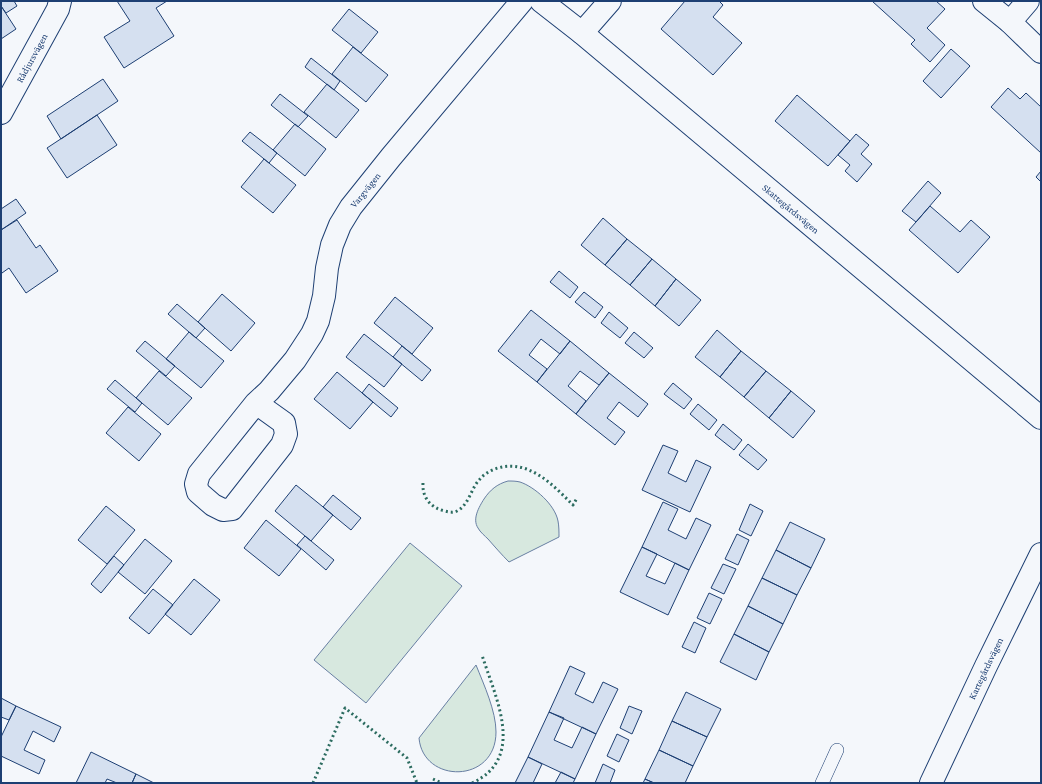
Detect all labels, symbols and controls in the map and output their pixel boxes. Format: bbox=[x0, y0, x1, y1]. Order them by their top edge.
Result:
street label: Rådjursvägen bbox=[13, 31, 50, 84]
street label: Vargvägen bbox=[347, 169, 383, 210]
street label: Skattegårdsvägen bbox=[761, 181, 822, 236]
street label: Kartegårdsvägen bbox=[966, 635, 1005, 701]

